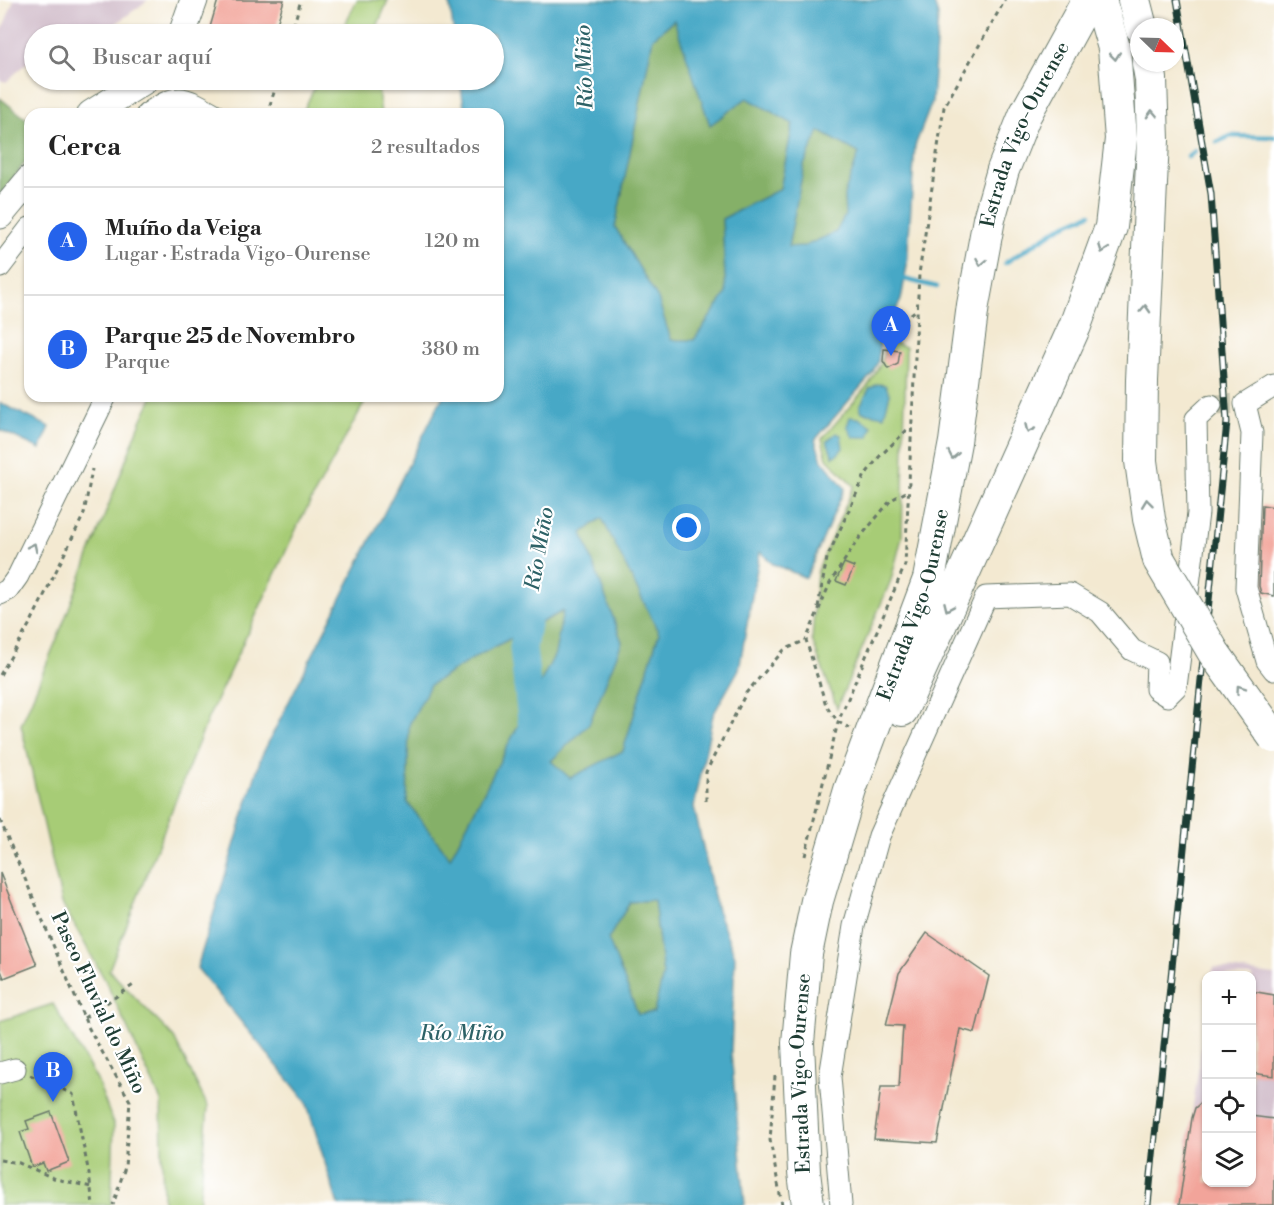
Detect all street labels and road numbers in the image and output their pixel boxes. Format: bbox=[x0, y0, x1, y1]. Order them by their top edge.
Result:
street label: Estrada Vigo-Ourense bbox=[975, 37, 1075, 229]
street label: Estrada Vigo-Ourense bbox=[872, 507, 955, 704]
street label: Paseo Fluvial do Miño bbox=[45, 908, 151, 1098]
street label: Estrada Vigo-Ourense bbox=[785, 972, 817, 1174]

